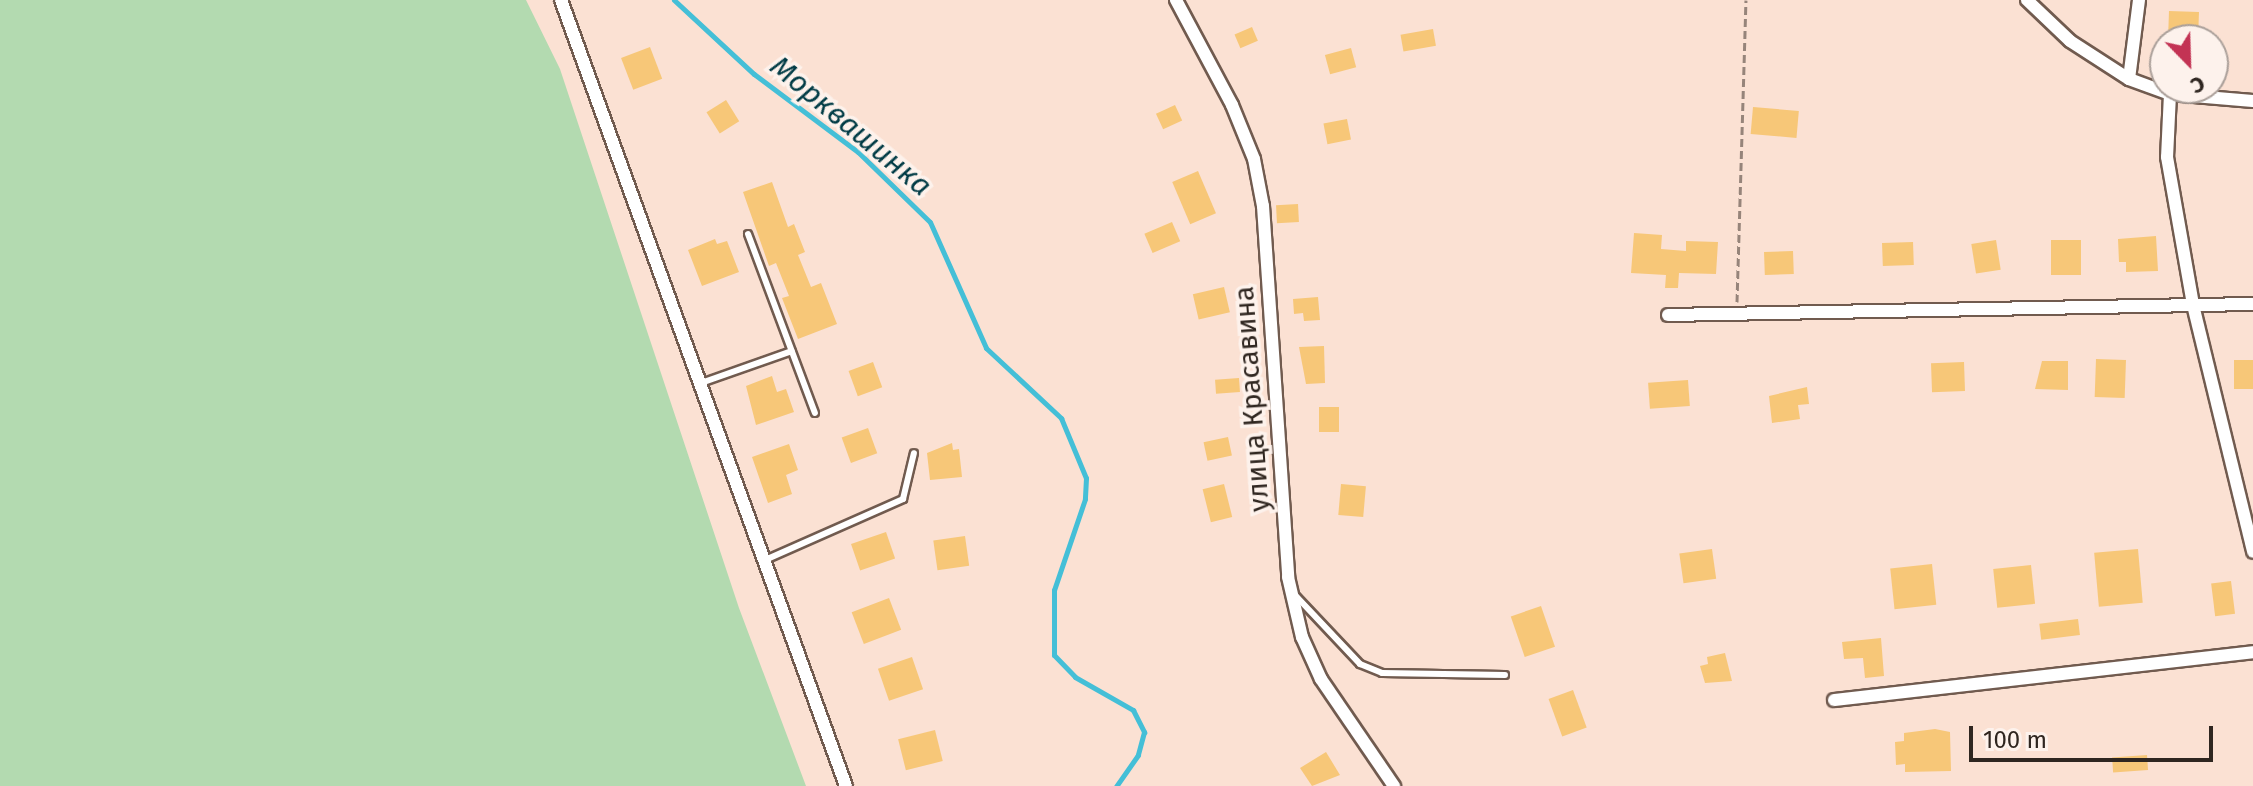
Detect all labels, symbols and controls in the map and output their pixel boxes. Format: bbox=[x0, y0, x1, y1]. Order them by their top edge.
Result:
north arrow bbox=[2149, 24, 2229, 104]
water label: Морквашинка bbox=[763, 48, 939, 204]
text: С bbox=[2187, 70, 2209, 100]
street label: улица Красавина bbox=[1227, 285, 1277, 513]
scale bar bbox=[1973, 710, 2217, 760]
text: 100 m bbox=[1983, 726, 2047, 754]

